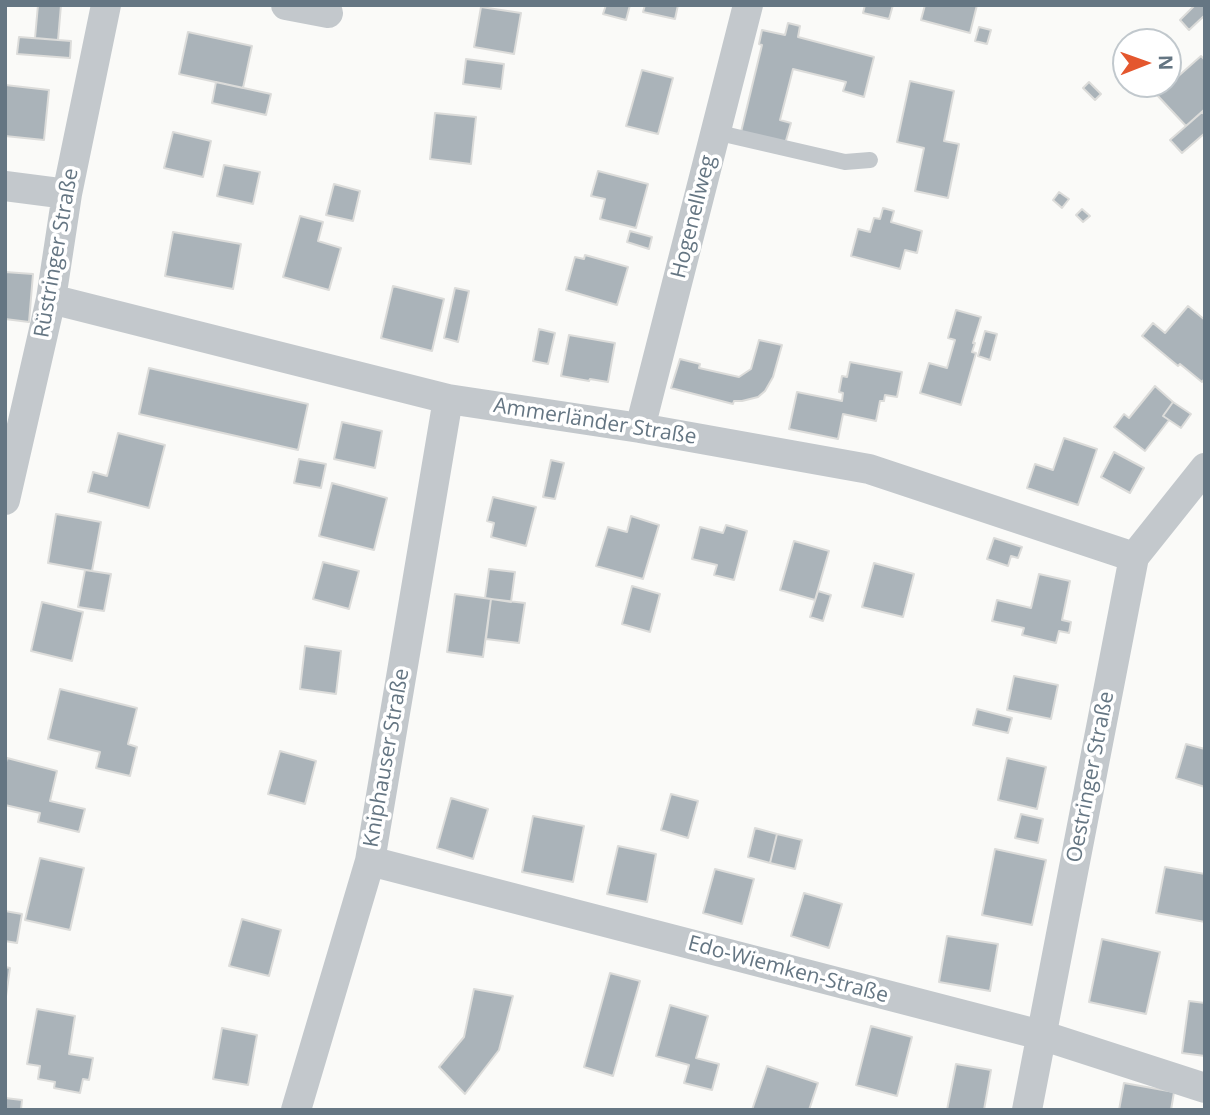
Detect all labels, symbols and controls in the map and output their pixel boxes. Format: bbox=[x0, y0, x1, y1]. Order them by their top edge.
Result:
north arrow bbox=[1112, 28, 1182, 98]
text: N bbox=[1153, 55, 1179, 71]
street label: Hogenellweg bbox=[667, 153, 721, 281]
street label: Rüstringer Straße bbox=[30, 166, 84, 340]
street label: Ammerländer Straße bbox=[492, 394, 698, 450]
street label: Kniphauser Straße bbox=[359, 667, 415, 849]
street label: Oestringer Straße bbox=[1062, 689, 1120, 865]
street label: Edo-Wiemken-Straße bbox=[685, 931, 891, 1009]

